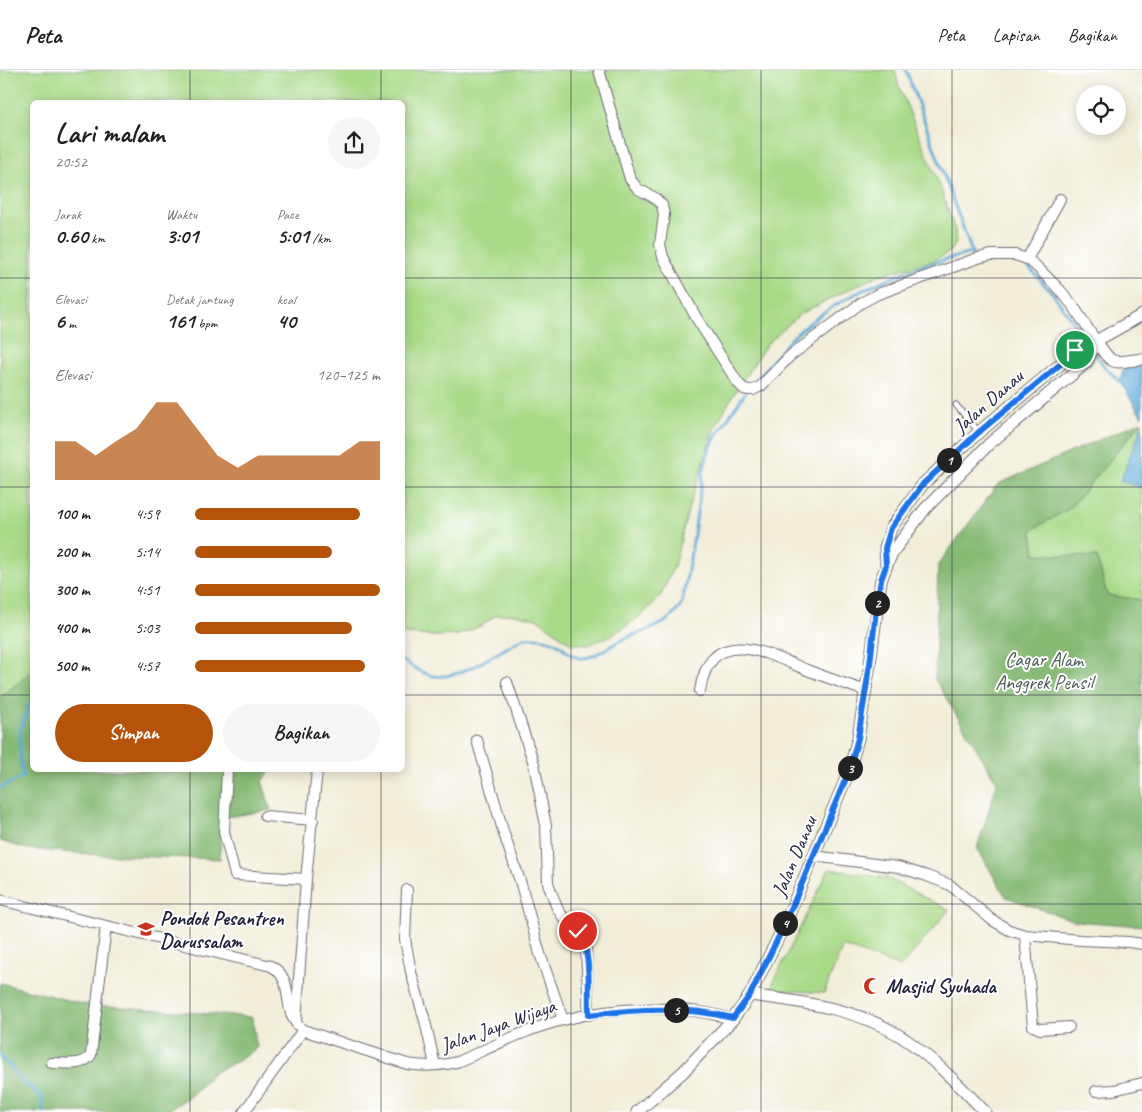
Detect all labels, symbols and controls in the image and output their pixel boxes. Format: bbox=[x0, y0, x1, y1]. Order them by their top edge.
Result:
text: Peta bbox=[25, 20, 62, 50]
text: Peta bbox=[938, 24, 965, 46]
text: Lapisan bbox=[993, 24, 1040, 46]
text: Bagikan bbox=[1068, 24, 1117, 46]
map controls bbox=[1076, 85, 1126, 135]
button: locate bbox=[1076, 85, 1126, 135]
text: Lari malam bbox=[55, 115, 164, 150]
button: share bbox=[328, 117, 380, 169]
text: 20:52 bbox=[55, 152, 87, 172]
text: Jarak bbox=[55, 206, 81, 223]
text: Waktu bbox=[166, 206, 197, 223]
text: Pace bbox=[277, 206, 299, 223]
text: 0.60 bbox=[55, 223, 88, 249]
text: 3:01 bbox=[166, 223, 199, 249]
text: 5:01 bbox=[277, 223, 309, 249]
text: km bbox=[88, 230, 105, 247]
text: /km bbox=[309, 230, 331, 247]
text: Elevasi bbox=[55, 291, 87, 308]
text: Detak jantung bbox=[166, 291, 234, 308]
text: kcal bbox=[277, 291, 296, 308]
text: 6 bbox=[55, 308, 65, 334]
text: 161 bbox=[166, 308, 195, 334]
text: 40 bbox=[277, 308, 296, 334]
text: m bbox=[65, 315, 76, 332]
text: bpm bbox=[195, 315, 217, 332]
pin bbox=[1054, 329, 1096, 371]
icon: arrive bbox=[1061, 336, 1089, 364]
street label: Jalan Danau bbox=[947, 363, 1030, 439]
text: Elevasi bbox=[55, 365, 92, 385]
text: 120–125 m bbox=[317, 365, 380, 385]
pin: 1 bbox=[936, 448, 962, 472]
text: 1 bbox=[946, 452, 953, 469]
text: 100 m bbox=[55, 504, 90, 524]
text: 4:59 bbox=[135, 504, 160, 524]
text: 200 m bbox=[55, 542, 90, 562]
text: 5:14 bbox=[135, 542, 160, 562]
text: 300 m bbox=[55, 580, 90, 600]
text: 4:51 bbox=[135, 580, 160, 600]
pin: 2 bbox=[864, 590, 890, 616]
text: 2 bbox=[874, 595, 881, 612]
text: 400 m bbox=[55, 618, 90, 638]
text: 5:03 bbox=[135, 618, 160, 638]
park label: Cagar Alam Anggrek Pensil bbox=[995, 647, 1096, 695]
text: 500 m bbox=[55, 656, 89, 676]
text: 4:57 bbox=[135, 656, 160, 676]
button: Simpan bbox=[55, 704, 213, 762]
button: Bagikan bbox=[223, 704, 380, 762]
pin: 3 bbox=[838, 756, 862, 780]
text: 3 bbox=[847, 760, 854, 777]
street label: Jalan Danau bbox=[766, 811, 823, 901]
place label: Pondok Pesantren Darussalam bbox=[160, 906, 284, 954]
pin bbox=[557, 910, 599, 952]
pin: 4 bbox=[772, 910, 798, 936]
text: 4 bbox=[782, 915, 789, 932]
icon: check bbox=[564, 917, 592, 945]
school or university icon: Pondok Pesantren Darussalam bbox=[136, 919, 156, 939]
place label: Masjid Syuhada bbox=[886, 974, 998, 999]
mosque icon: Masjid Syuhada bbox=[862, 976, 882, 996]
street label: Jalan Jaya Wijaya bbox=[436, 993, 560, 1058]
pin: 5 bbox=[664, 998, 688, 1022]
text: 5 bbox=[673, 1002, 680, 1019]

